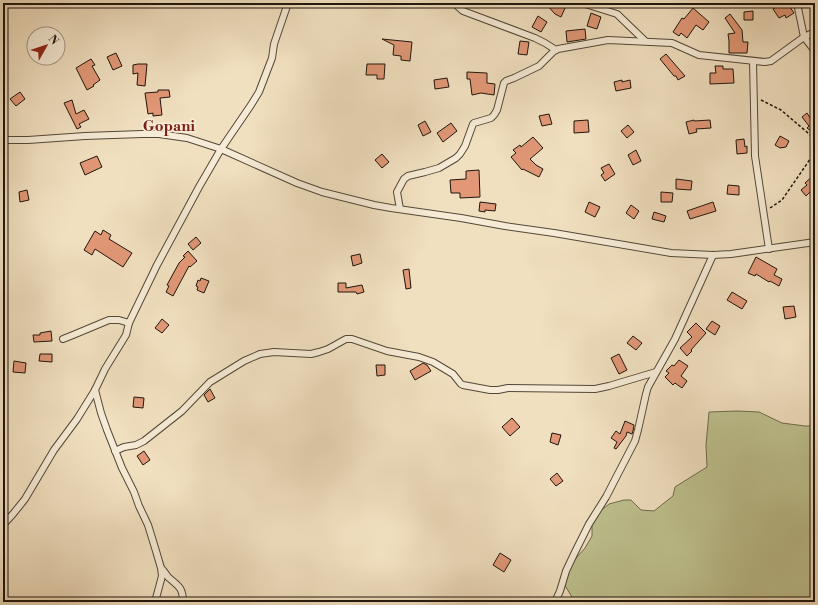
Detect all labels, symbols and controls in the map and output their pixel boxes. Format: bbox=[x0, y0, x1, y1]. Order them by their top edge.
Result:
north arrow bbox=[26, 26, 66, 66]
text: N bbox=[45, 33, 61, 48]
district label: Gopani bbox=[143, 117, 195, 136]

